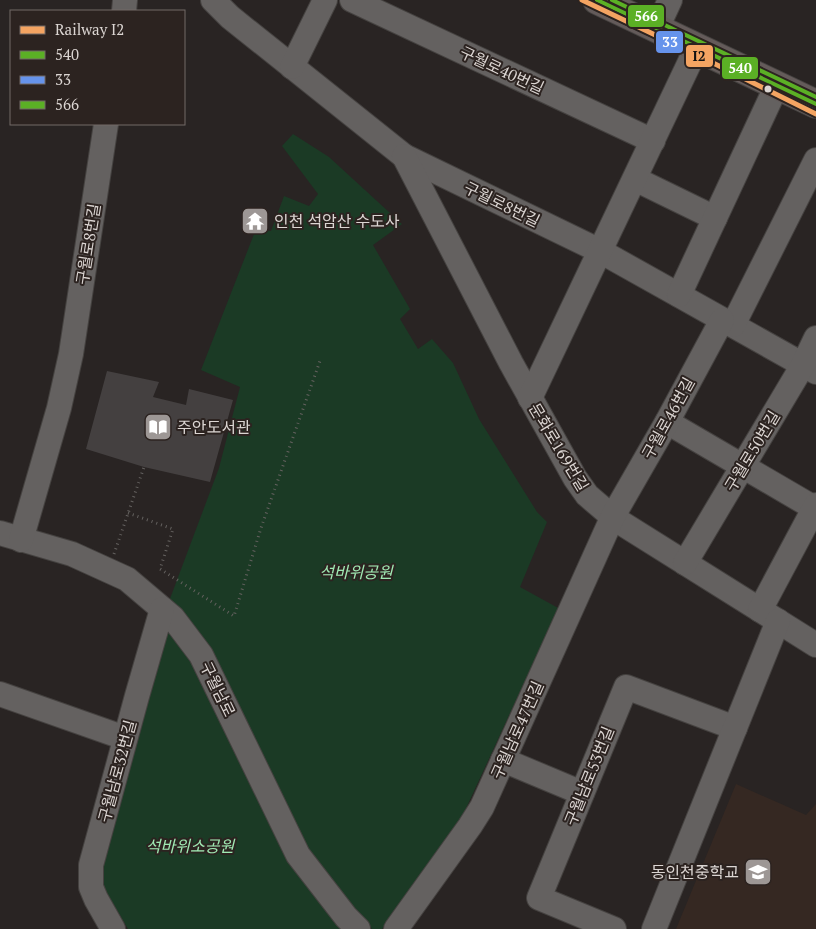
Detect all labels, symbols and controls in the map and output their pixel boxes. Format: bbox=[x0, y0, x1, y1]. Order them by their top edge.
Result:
line badge: 566 bbox=[627, 4, 665, 28]
text: 566 bbox=[634, 6, 658, 25]
legend bbox=[10, 10, 185, 125]
text: Railway I2 bbox=[55, 19, 124, 39]
line badge: 33 bbox=[655, 30, 684, 54]
text: 33 bbox=[662, 32, 678, 51]
street label: 구월로40번길 bbox=[456, 41, 548, 99]
text: 540 bbox=[55, 44, 79, 64]
line badge: I2 bbox=[685, 44, 714, 68]
text: I2 bbox=[692, 46, 706, 65]
line badge: 540 bbox=[721, 56, 759, 80]
text: 540 bbox=[728, 58, 752, 77]
text: 33 bbox=[55, 69, 71, 89]
unlabelled marker bbox=[763, 84, 773, 94]
text: 566 bbox=[55, 94, 79, 114]
street label: 구월로8번길 bbox=[460, 176, 544, 232]
street label: 구월로8번길 bbox=[71, 202, 105, 286]
temple icon: 인천 석암산 수도사 bbox=[240, 206, 270, 236]
place label: 인천 석암산 수도사 bbox=[274, 210, 400, 232]
street label: 구월로46번길 bbox=[636, 373, 700, 463]
street label: 문화로169번길 bbox=[524, 399, 594, 495]
street label: 구월로50번길 bbox=[719, 406, 785, 496]
library icon: 주안도서관 bbox=[143, 412, 173, 442]
place label: 주안도서관 bbox=[177, 416, 251, 438]
park label: 석바위공원 bbox=[319, 561, 394, 583]
street label: 구월남로 bbox=[195, 658, 241, 721]
street label: 구월남로47번길 bbox=[486, 677, 548, 783]
street label: 구월남로32번길 bbox=[93, 717, 141, 825]
street label: 구월남로53번길 bbox=[559, 723, 619, 829]
park label: 석바위소공원 bbox=[146, 835, 235, 857]
school or university icon: 동인천중학교 bbox=[743, 857, 773, 887]
place label: 동인천중학교 bbox=[651, 861, 739, 883]

